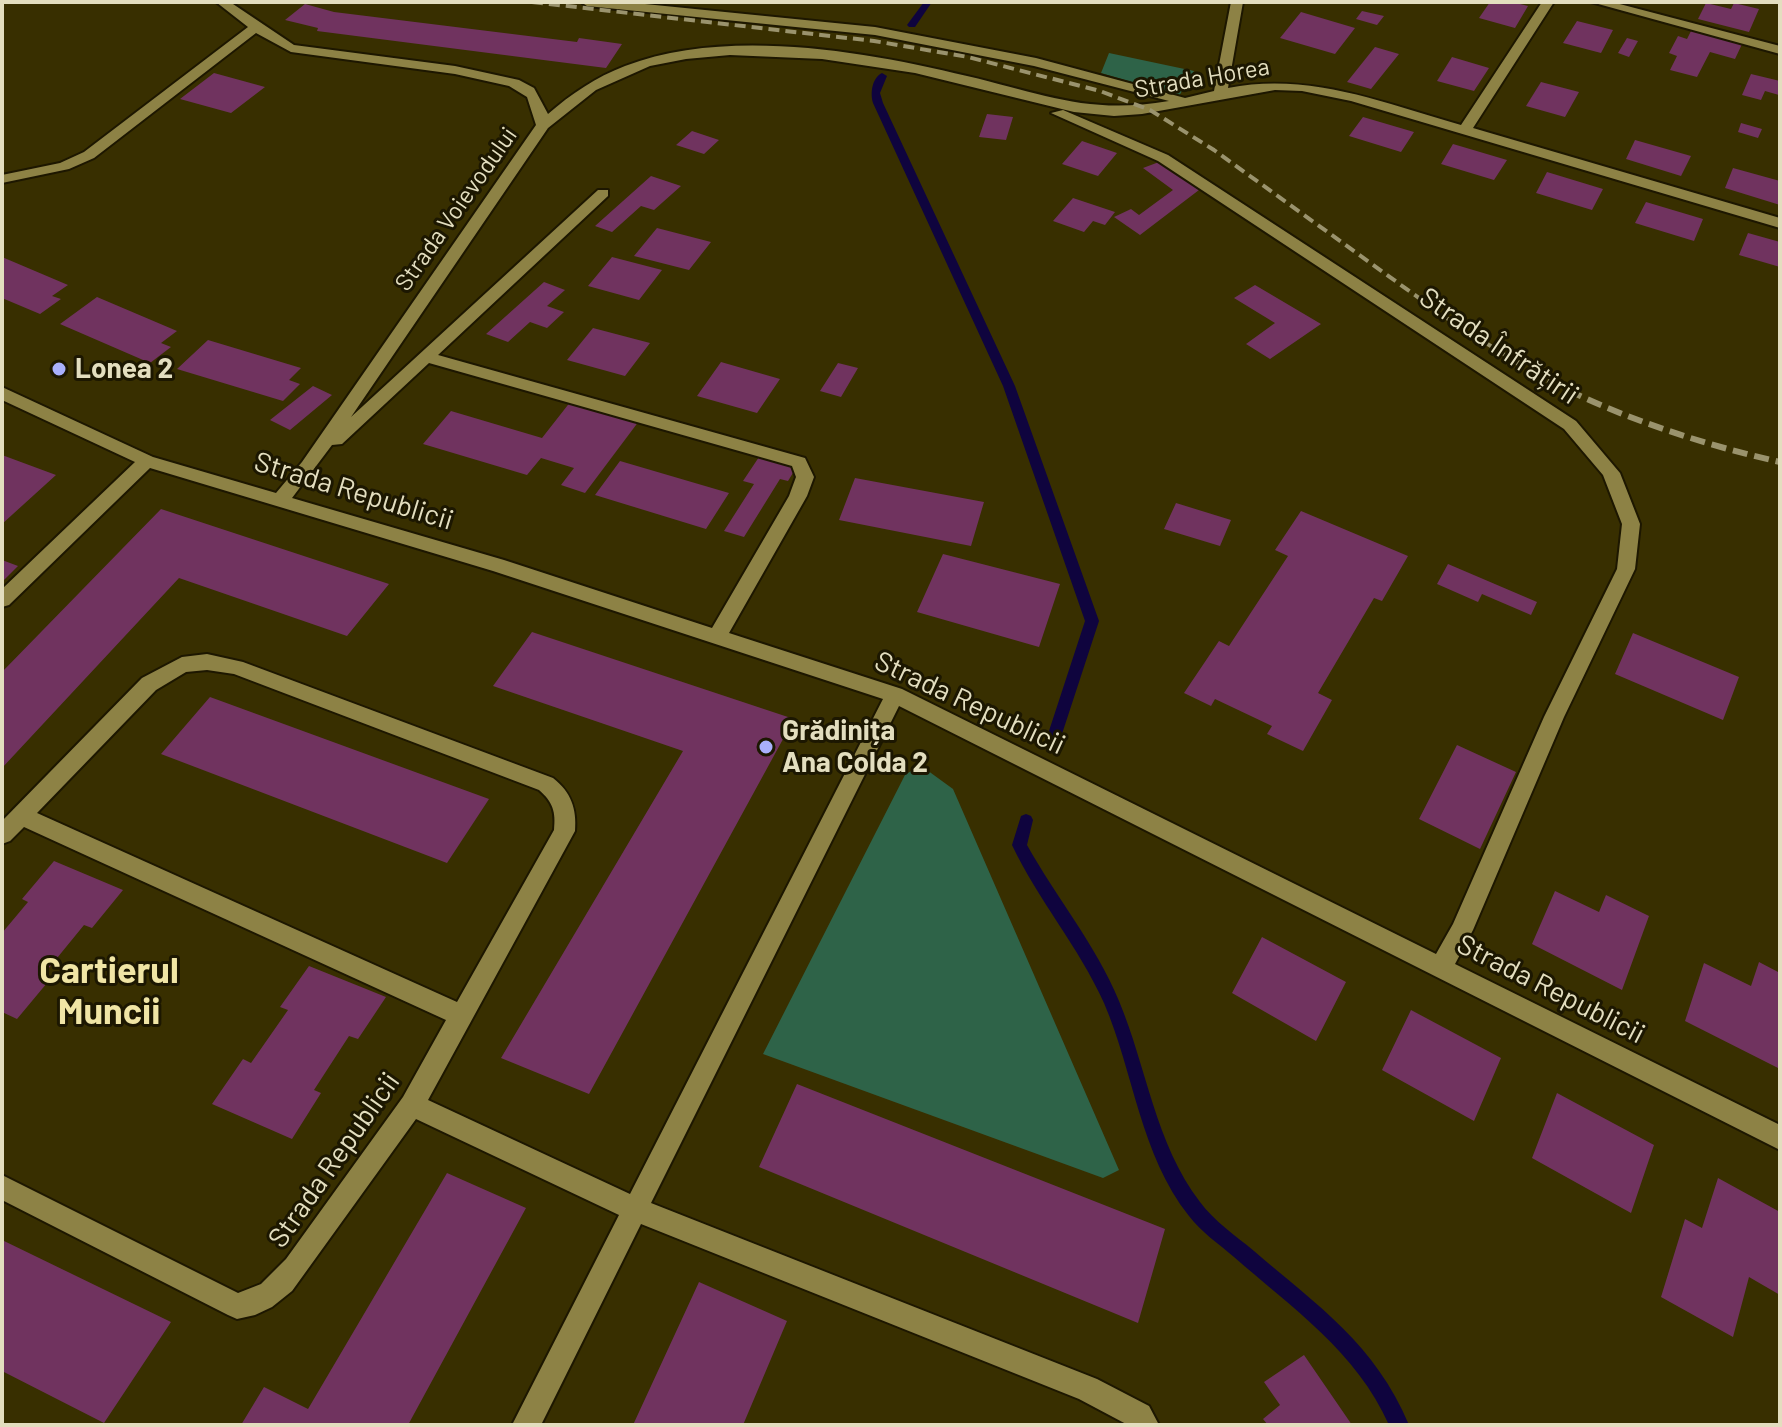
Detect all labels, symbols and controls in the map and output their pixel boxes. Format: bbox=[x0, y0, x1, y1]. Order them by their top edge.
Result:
street label: Strada Horea bbox=[1132, 52, 1272, 104]
street label: Strada Voievodului bbox=[389, 122, 523, 296]
street label: Strada Înfrățirii bbox=[1413, 280, 1585, 412]
place label: Lonea 2 bbox=[75, 352, 173, 386]
marker: Lonea 2 bbox=[50, 360, 68, 378]
street label: Strada Republicii bbox=[250, 445, 458, 537]
street label: Strada Republicii bbox=[869, 644, 1071, 762]
place label: Grădinița Ana Colda 2 bbox=[782, 714, 928, 780]
marker: Grădinița Ana Colda 2 bbox=[757, 738, 775, 756]
street label: Strada Republicii bbox=[1451, 927, 1651, 1051]
district label: Cartierul Muncii bbox=[39, 949, 179, 1034]
street label: Strada Republicii bbox=[261, 1066, 407, 1254]

